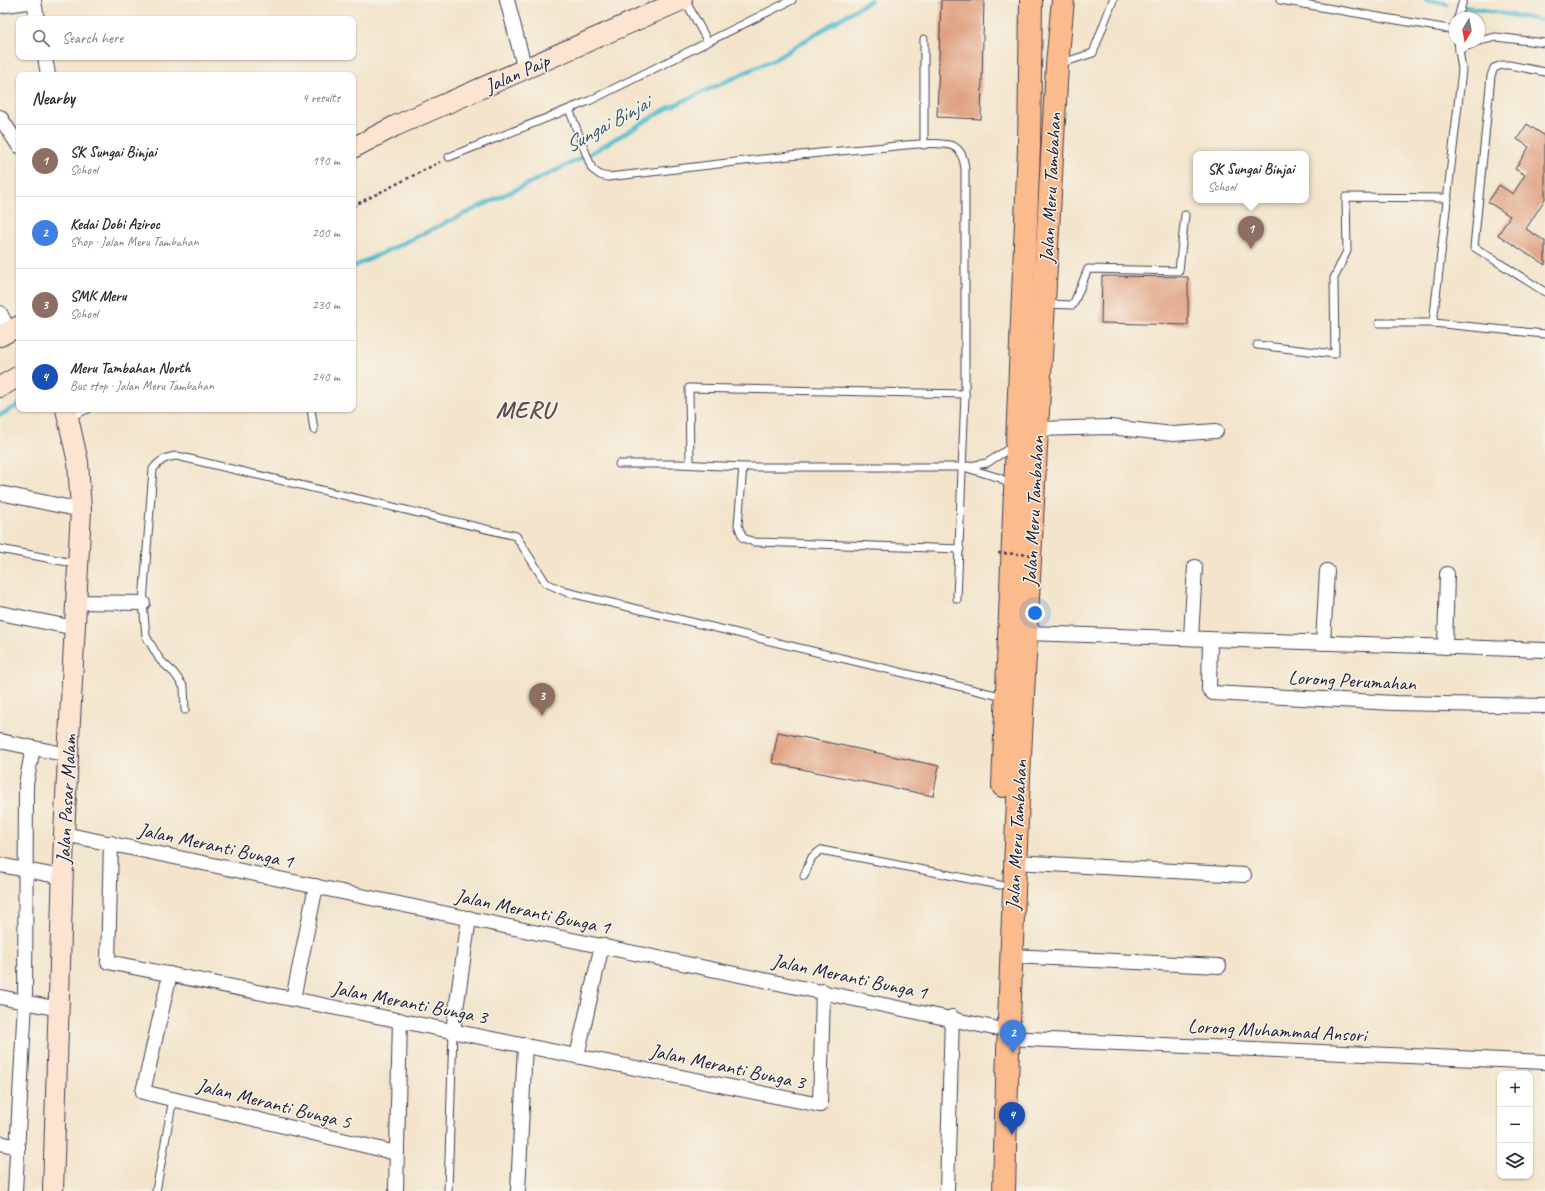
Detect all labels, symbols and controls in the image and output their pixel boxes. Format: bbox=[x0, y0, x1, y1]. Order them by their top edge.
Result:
north arrow bbox=[1449, 12, 1485, 48]
search box bbox=[16, 16, 356, 60]
icon: search bbox=[30, 27, 52, 49]
text: Search here bbox=[62, 29, 123, 48]
street label: Jalan Paip bbox=[480, 48, 555, 99]
text: Nearby bbox=[32, 88, 75, 109]
water label: Sungai Binjai bbox=[560, 88, 658, 158]
text: 4 results bbox=[302, 90, 340, 106]
street label: Jalan Meru Tambahan bbox=[1034, 111, 1067, 265]
text: SK Sungai Binjai bbox=[70, 143, 156, 162]
popup bbox=[1193, 151, 1309, 203]
text: 1 bbox=[42, 153, 48, 169]
text: 190 m bbox=[312, 153, 340, 169]
text: SK Sungai Binjai bbox=[1208, 160, 1294, 179]
text: School bbox=[70, 162, 98, 178]
text: School bbox=[1208, 179, 1236, 195]
text: Kedai Dobi Aziroc bbox=[70, 215, 160, 234]
pin: 1 bbox=[1238, 216, 1264, 249]
text: 2 bbox=[42, 225, 48, 241]
text: 200 m bbox=[312, 225, 340, 241]
text: Shop · Jalan Meru Tambahan bbox=[70, 234, 199, 250]
text: SMK Meru bbox=[70, 287, 126, 306]
text: 3 bbox=[42, 297, 48, 313]
text: 230 m bbox=[312, 297, 340, 313]
text: School bbox=[70, 306, 98, 322]
text: Meru Tambahan North bbox=[70, 359, 191, 378]
text: 4 bbox=[42, 369, 48, 385]
text: 240 m bbox=[312, 369, 340, 385]
text: Bus stop · Jalan Meru Tambahan bbox=[70, 378, 214, 394]
district label: MERU bbox=[496, 395, 559, 425]
street label: Jalan Meru Tambahan bbox=[1017, 434, 1050, 588]
your location bbox=[1025, 603, 1045, 623]
street label: Lorong Perumahan bbox=[1288, 665, 1417, 696]
pin: 3 bbox=[529, 683, 555, 716]
street label: Jalan Pasar Malam bbox=[51, 733, 82, 865]
street label: Jalan Meru Tambahan bbox=[1000, 758, 1033, 912]
street label: Jalan Meranti Bunga 1 bbox=[135, 817, 296, 874]
street label: Jalan Meranti Bunga 1 bbox=[452, 883, 613, 940]
street label: Jalan Meranti Bunga 1 bbox=[769, 948, 930, 1005]
street label: Jalan Meranti Bunga 3 bbox=[329, 975, 492, 1030]
street label: Lorong Muhammad Ansori bbox=[1187, 1013, 1369, 1048]
pin: 2 bbox=[1000, 1020, 1026, 1053]
street label: Jalan Meranti Bunga 3 bbox=[647, 1038, 809, 1095]
map controls bbox=[1497, 1071, 1533, 1179]
button: + bbox=[1497, 1071, 1533, 1107]
street label: Jalan Meranti Bunga 5 bbox=[194, 1072, 354, 1135]
pin: 4 bbox=[999, 1102, 1025, 1135]
button: − bbox=[1497, 1107, 1533, 1143]
button: layers bbox=[1497, 1143, 1533, 1179]

